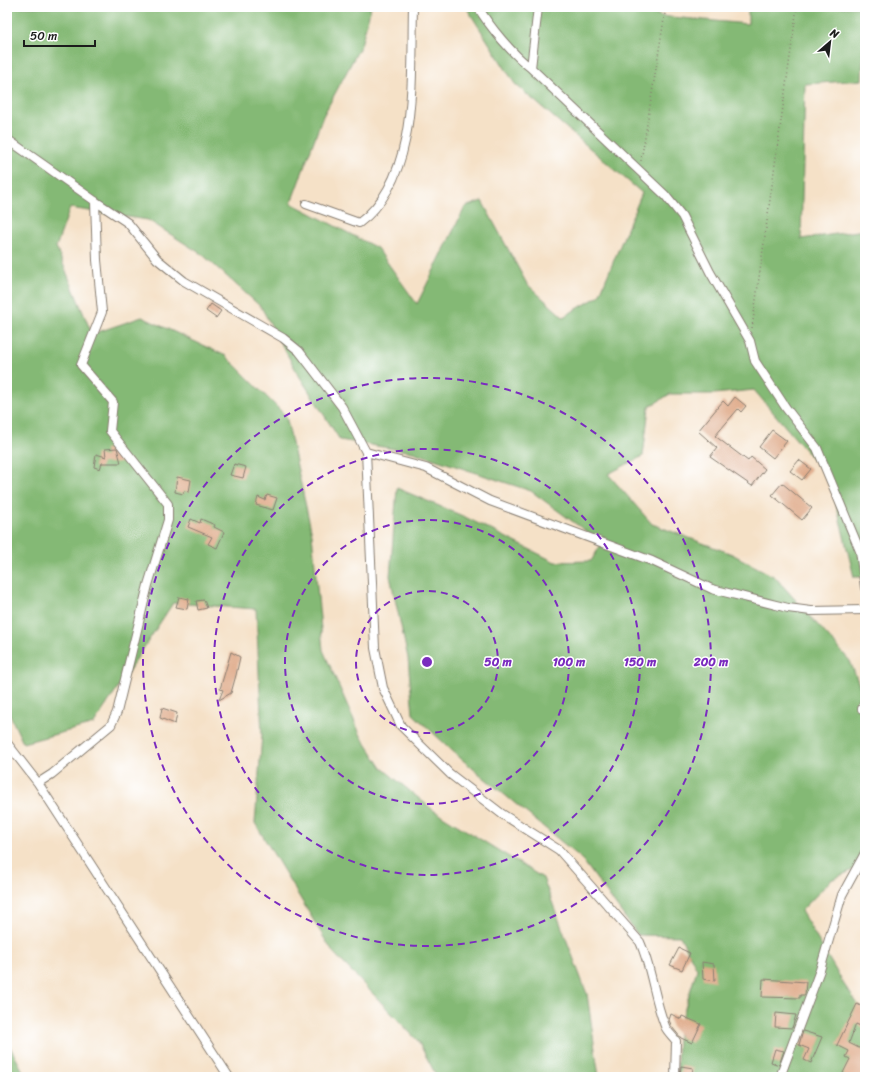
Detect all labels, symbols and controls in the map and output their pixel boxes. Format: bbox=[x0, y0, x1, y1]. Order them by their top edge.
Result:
scale bar bbox=[24, 22, 95, 48]
north arrow bbox=[810, 22, 850, 62]
text: N bbox=[826, 23, 843, 44]
text: 50 m bbox=[30, 25, 57, 47]
text: 50 m bbox=[484, 651, 512, 673]
text: 100 m bbox=[553, 651, 586, 673]
text: 150 m bbox=[624, 651, 657, 673]
text: 200 m bbox=[693, 651, 729, 673]
centre of rings bbox=[420, 655, 434, 669]

